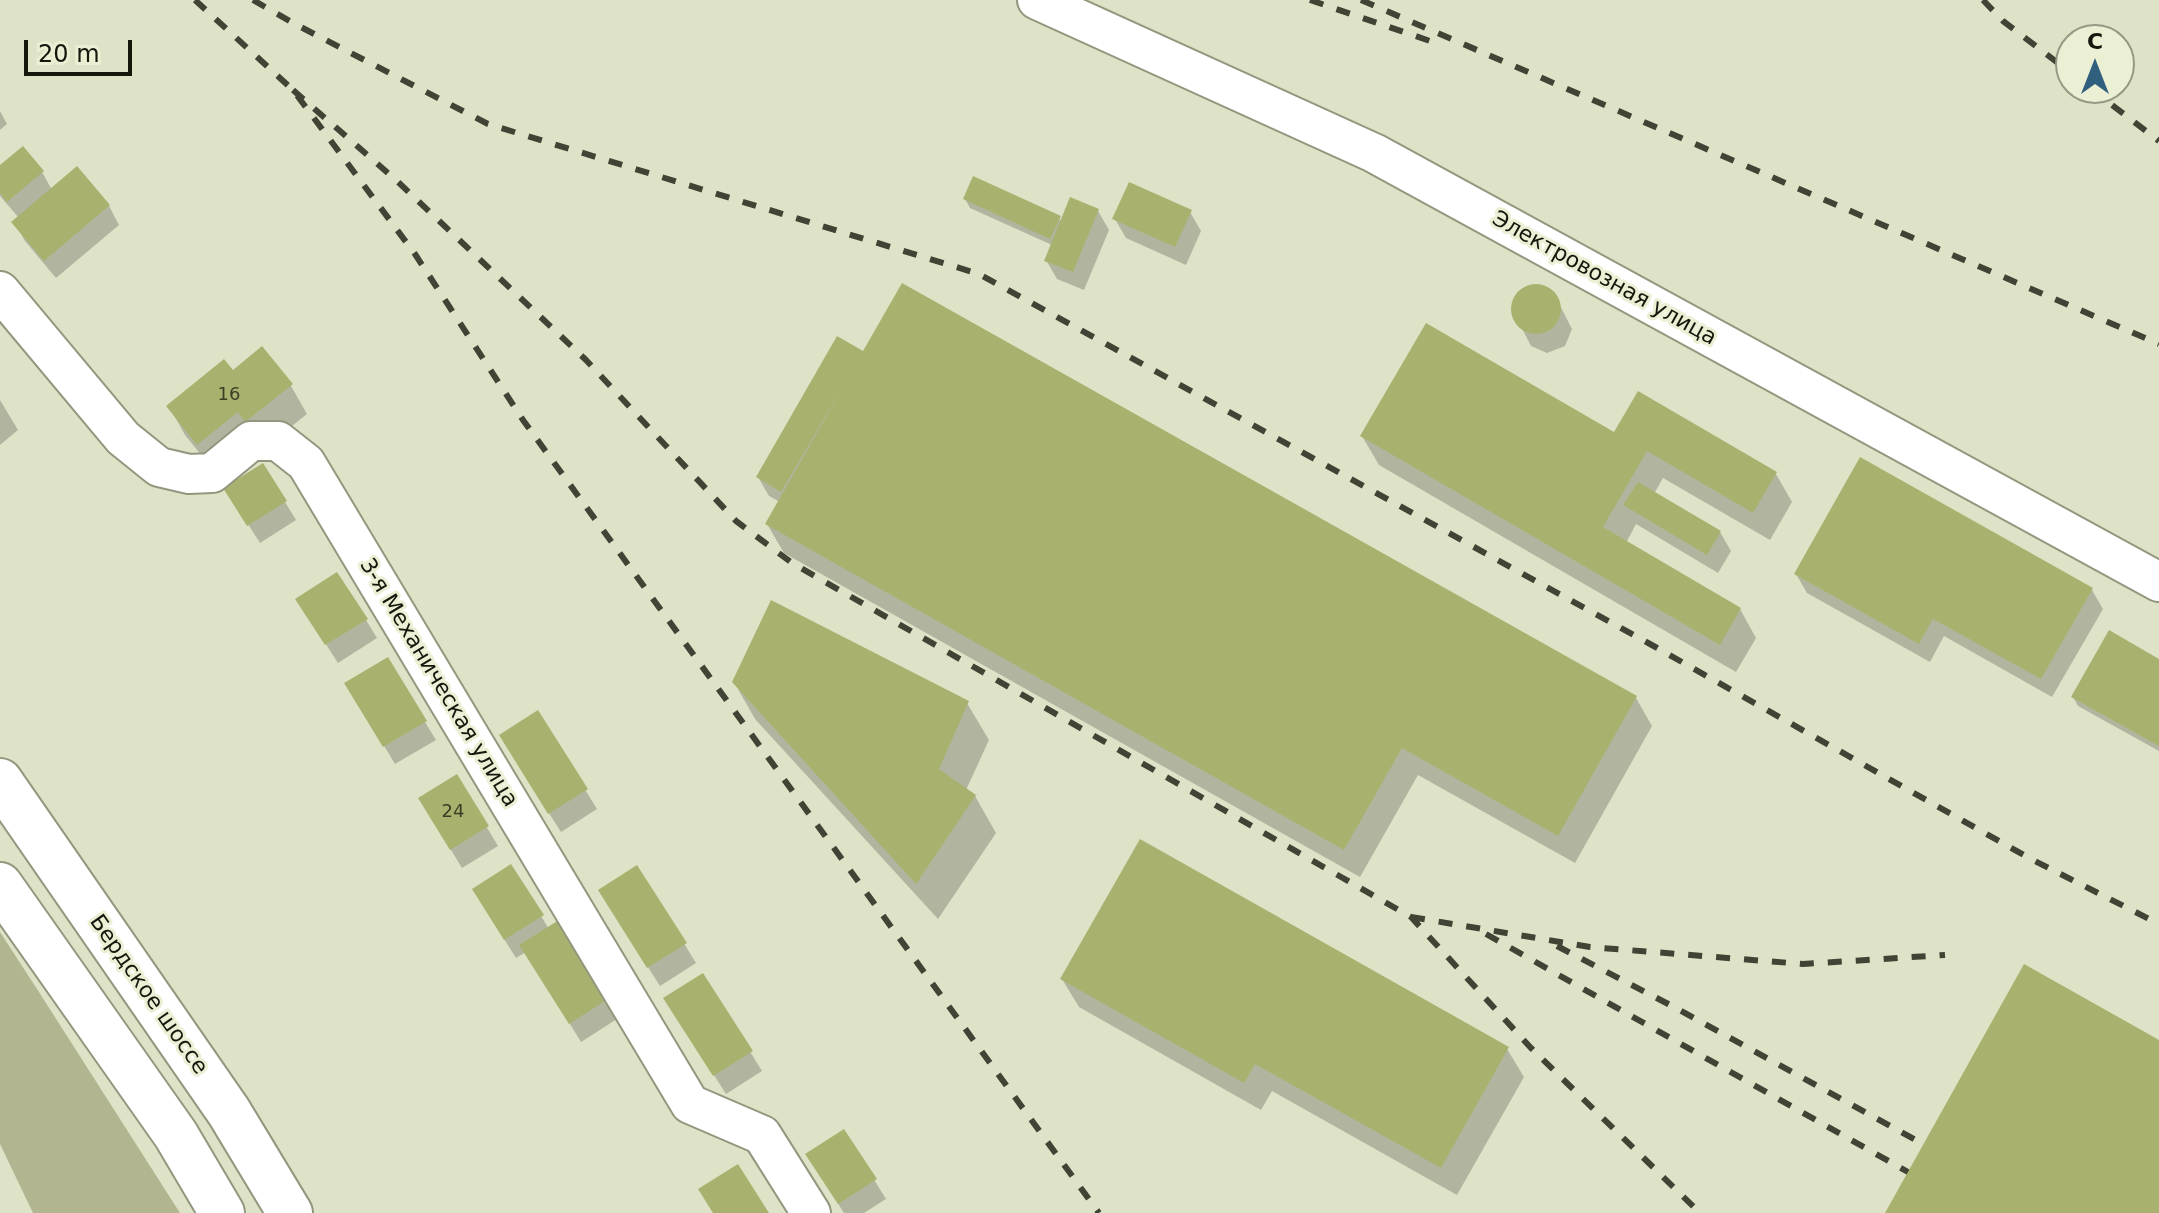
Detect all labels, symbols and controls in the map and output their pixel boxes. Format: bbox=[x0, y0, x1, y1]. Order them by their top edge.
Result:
scale bar bbox=[28, 24, 136, 74]
north arrow bbox=[2055, 24, 2135, 104]
text: С bbox=[2087, 29, 2103, 54]
text: 20 m bbox=[38, 40, 100, 68]
street label: Электровозная улица bbox=[1487, 206, 1721, 352]
house number: 16 bbox=[218, 384, 240, 406]
street label: 3-я Механическая улица bbox=[353, 554, 523, 812]
house number: 24 bbox=[442, 801, 464, 823]
street label: Бердское шоссе bbox=[83, 910, 213, 1080]

